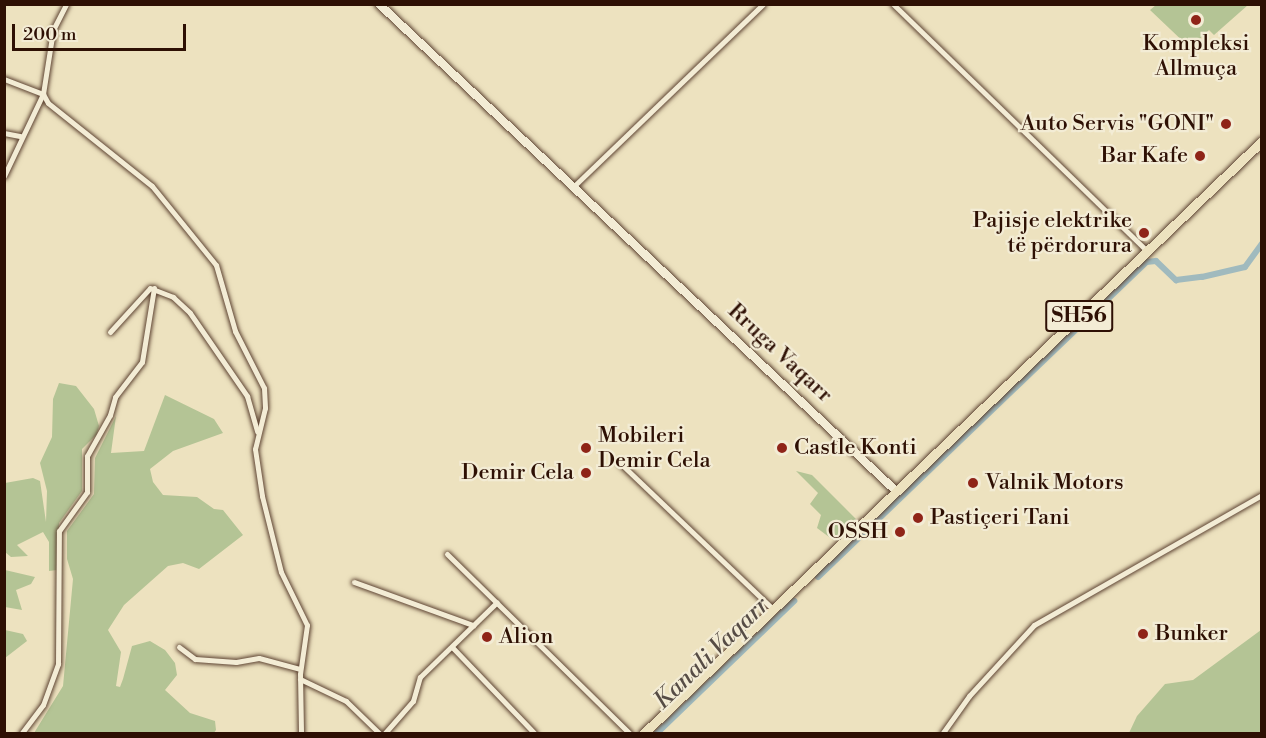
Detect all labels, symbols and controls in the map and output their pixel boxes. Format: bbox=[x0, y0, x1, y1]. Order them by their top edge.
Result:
scale bar bbox=[15, 12, 189, 50]
marker: Kompleksi Allmuça bbox=[1189, 13, 1203, 27]
text: 200 m bbox=[23, 23, 77, 46]
place label: Kompleksi Allmuça bbox=[1142, 30, 1250, 82]
place label: Auto Servis "GONI" bbox=[1020, 111, 1214, 137]
marker: Auto Servis "GONI" bbox=[1219, 117, 1233, 131]
place label: Bar Kafe bbox=[1101, 143, 1188, 169]
marker: Bar Kafe bbox=[1193, 149, 1207, 163]
place label: Pajisje elektrike të përdorura bbox=[972, 207, 1132, 258]
marker: Pajisje elektrike të përdorura bbox=[1137, 226, 1151, 240]
street label: Rruga Vaqarr bbox=[722, 298, 838, 408]
road number: SH56 bbox=[1044, 298, 1114, 334]
place label: Mobileri Demir Cela bbox=[598, 422, 711, 474]
place label: Castle Konti bbox=[794, 435, 917, 461]
marker: Mobileri Demir Cela bbox=[579, 441, 593, 455]
marker: Castle Konti bbox=[775, 441, 789, 455]
place label: Demir Cela bbox=[461, 460, 574, 486]
marker: Demir Cela bbox=[579, 466, 593, 480]
place label: Valnik Motors bbox=[985, 470, 1124, 496]
marker: Valnik Motors bbox=[966, 476, 980, 490]
place label: Pastiçeri Tani bbox=[930, 505, 1070, 531]
marker: Pastiçeri Tani bbox=[911, 511, 925, 525]
place label: OSSH bbox=[828, 519, 888, 545]
marker: OSSH bbox=[893, 525, 907, 539]
water label: Kanali Vaqarr bbox=[648, 592, 776, 716]
place label: Bunker bbox=[1155, 621, 1228, 647]
place label: Alion bbox=[499, 624, 553, 650]
marker: Bunker bbox=[1136, 627, 1150, 641]
marker: Alion bbox=[480, 630, 494, 644]

